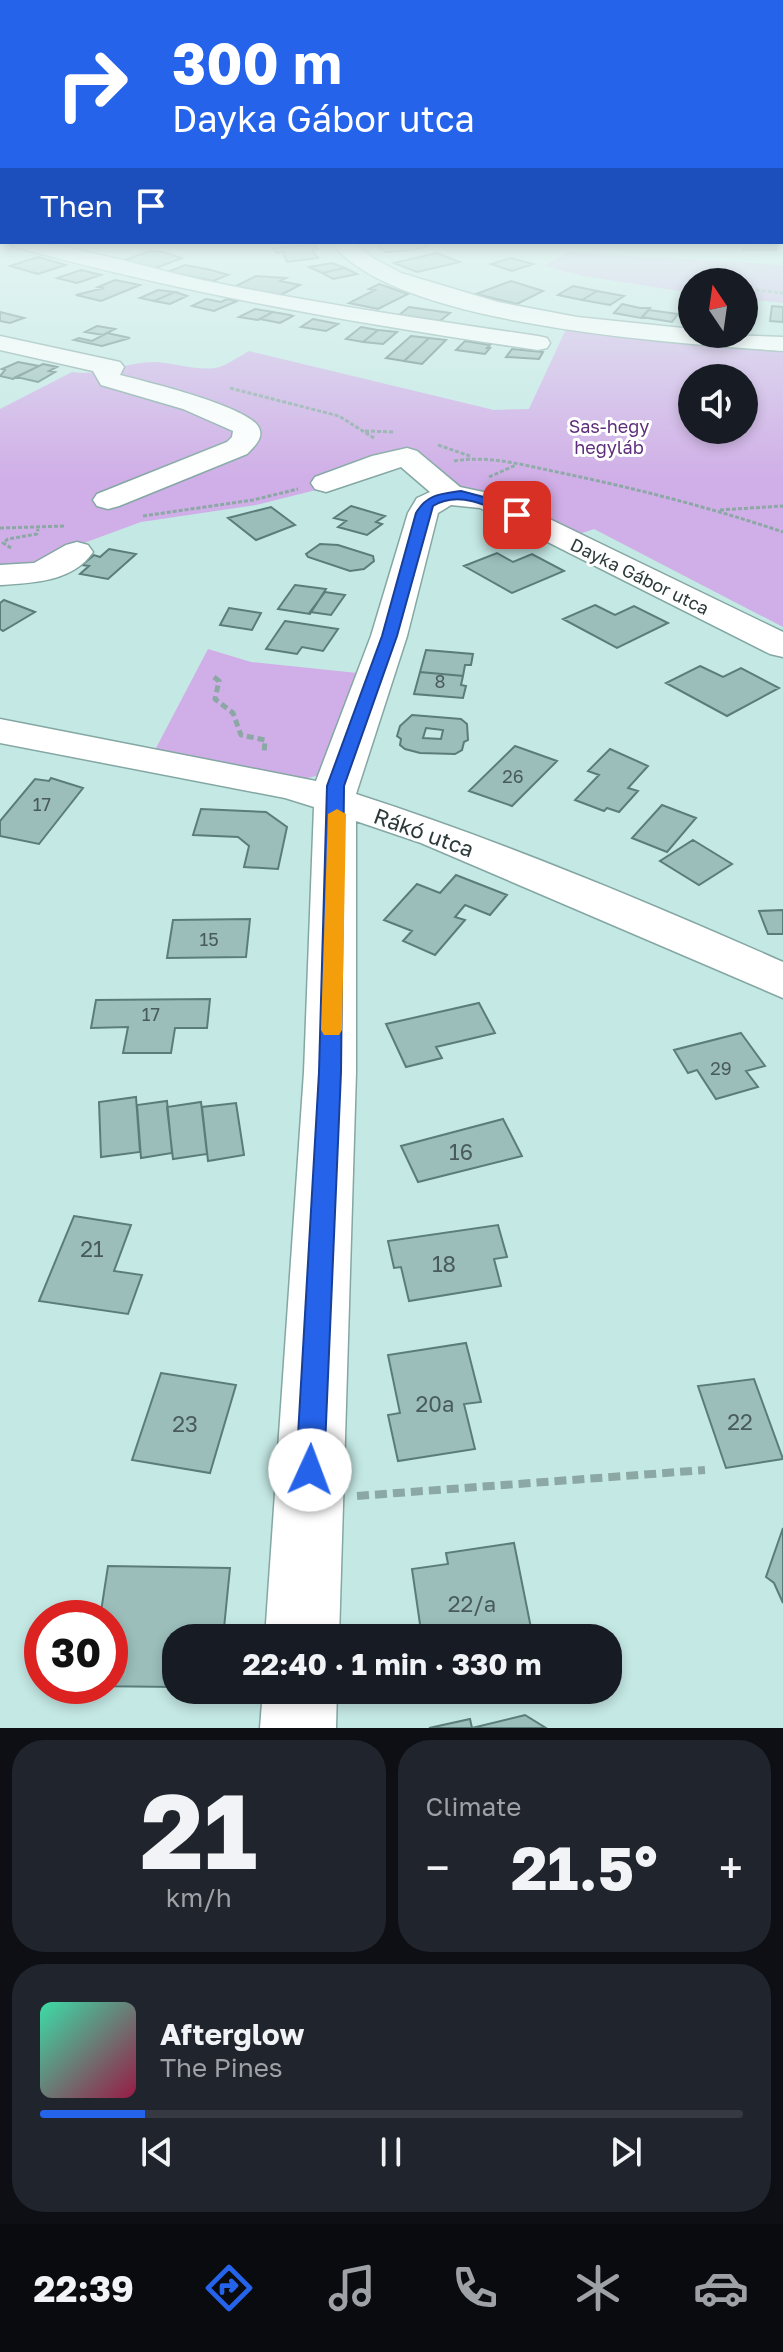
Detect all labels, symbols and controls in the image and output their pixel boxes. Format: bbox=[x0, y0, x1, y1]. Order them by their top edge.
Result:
text: 300 m bbox=[172, 29, 342, 96]
icon: right bbox=[40, 32, 144, 136]
text: Dayka Gábor utca bbox=[172, 97, 475, 140]
icon: arrive bbox=[129, 184, 173, 228]
text: Then bbox=[40, 188, 113, 224]
north arrow bbox=[678, 268, 758, 348]
map controls bbox=[678, 268, 758, 444]
button: sound bbox=[678, 364, 758, 444]
park label: Sas-hegy hegyláb bbox=[569, 415, 649, 458]
pin bbox=[483, 481, 551, 549]
icon: arrive bbox=[495, 493, 539, 537]
street label: Dayka Gábor utca bbox=[567, 533, 713, 619]
house number: 8 bbox=[435, 670, 445, 692]
house number: 26 bbox=[502, 765, 524, 787]
house number: 17 bbox=[33, 793, 51, 815]
street label: Rákó utca bbox=[370, 801, 478, 863]
house number: 15 bbox=[199, 928, 219, 950]
house number: 17 bbox=[142, 1003, 160, 1025]
house number: 29 bbox=[710, 1057, 732, 1079]
house number: 16 bbox=[449, 1138, 473, 1165]
house number: 21 bbox=[80, 1235, 104, 1262]
house number: 18 bbox=[432, 1250, 456, 1277]
house number: 20a bbox=[416, 1390, 454, 1417]
house number: 22 bbox=[727, 1408, 753, 1435]
house number: 23 bbox=[172, 1410, 198, 1437]
position arrow bbox=[268, 1428, 352, 1512]
house number: 22/a bbox=[448, 1590, 496, 1617]
speed limit sign: 30 bbox=[24, 1600, 128, 1704]
text: 22:40 · 1 min · 330 m bbox=[242, 1646, 542, 1682]
text: 21 bbox=[140, 1767, 257, 1892]
text: Climate bbox=[426, 1791, 521, 1822]
text: 21.5° bbox=[511, 1831, 658, 1903]
text: − bbox=[426, 1841, 450, 1894]
text: + bbox=[719, 1841, 743, 1894]
text: km/h bbox=[166, 1882, 232, 1913]
text: Afterglow bbox=[160, 2016, 304, 2052]
text: The Pines bbox=[160, 2052, 283, 2083]
icon: previous bbox=[135, 2130, 179, 2174]
icon: pause bbox=[369, 2130, 413, 2174]
icon: next bbox=[604, 2130, 648, 2174]
icon: directions bbox=[201, 2260, 257, 2316]
icon: music bbox=[324, 2260, 380, 2316]
icon: phone bbox=[447, 2260, 503, 2316]
icon: climate bbox=[570, 2260, 626, 2316]
icon: car bbox=[693, 2260, 749, 2316]
text: 22:39 bbox=[34, 2267, 134, 2310]

